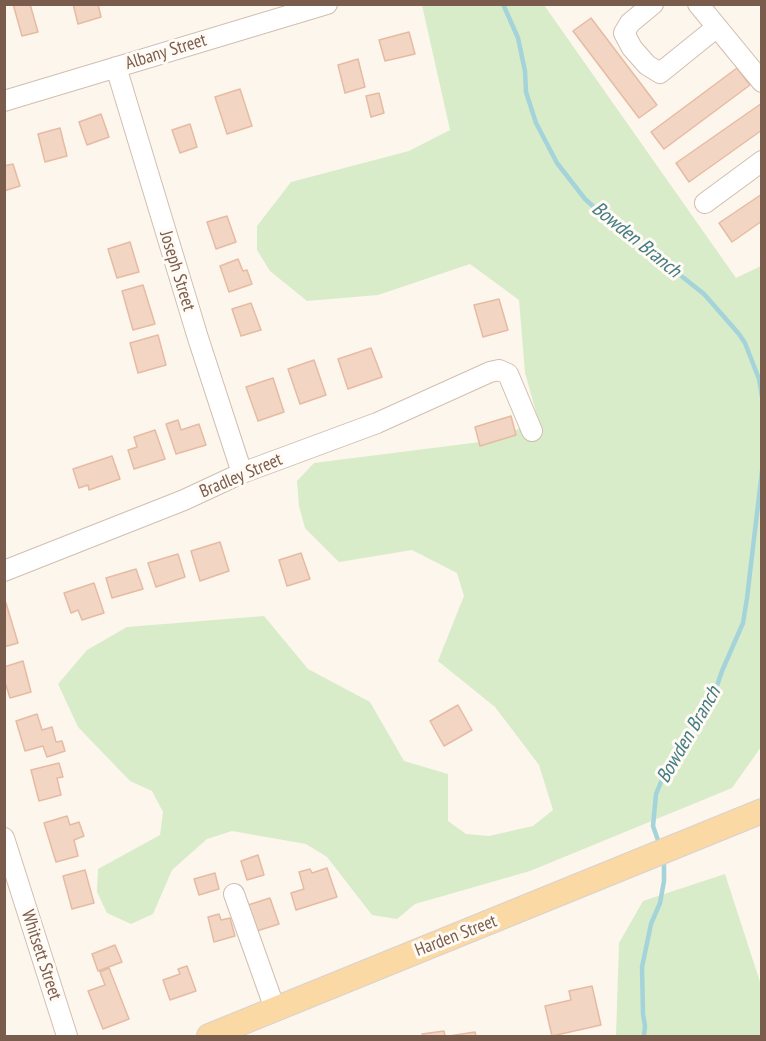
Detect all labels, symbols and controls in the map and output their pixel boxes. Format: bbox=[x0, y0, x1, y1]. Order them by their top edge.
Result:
street label: Albany Street bbox=[123, 29, 209, 75]
water label: Bowden Branch bbox=[587, 197, 685, 283]
street label: Joseph Street bbox=[155, 228, 199, 314]
street label: Bradley Street bbox=[196, 449, 286, 503]
water label: Bowden Branch bbox=[652, 683, 726, 787]
street label: Whitsett Street bbox=[16, 907, 66, 1003]
street label: Harden Street bbox=[412, 911, 500, 961]

